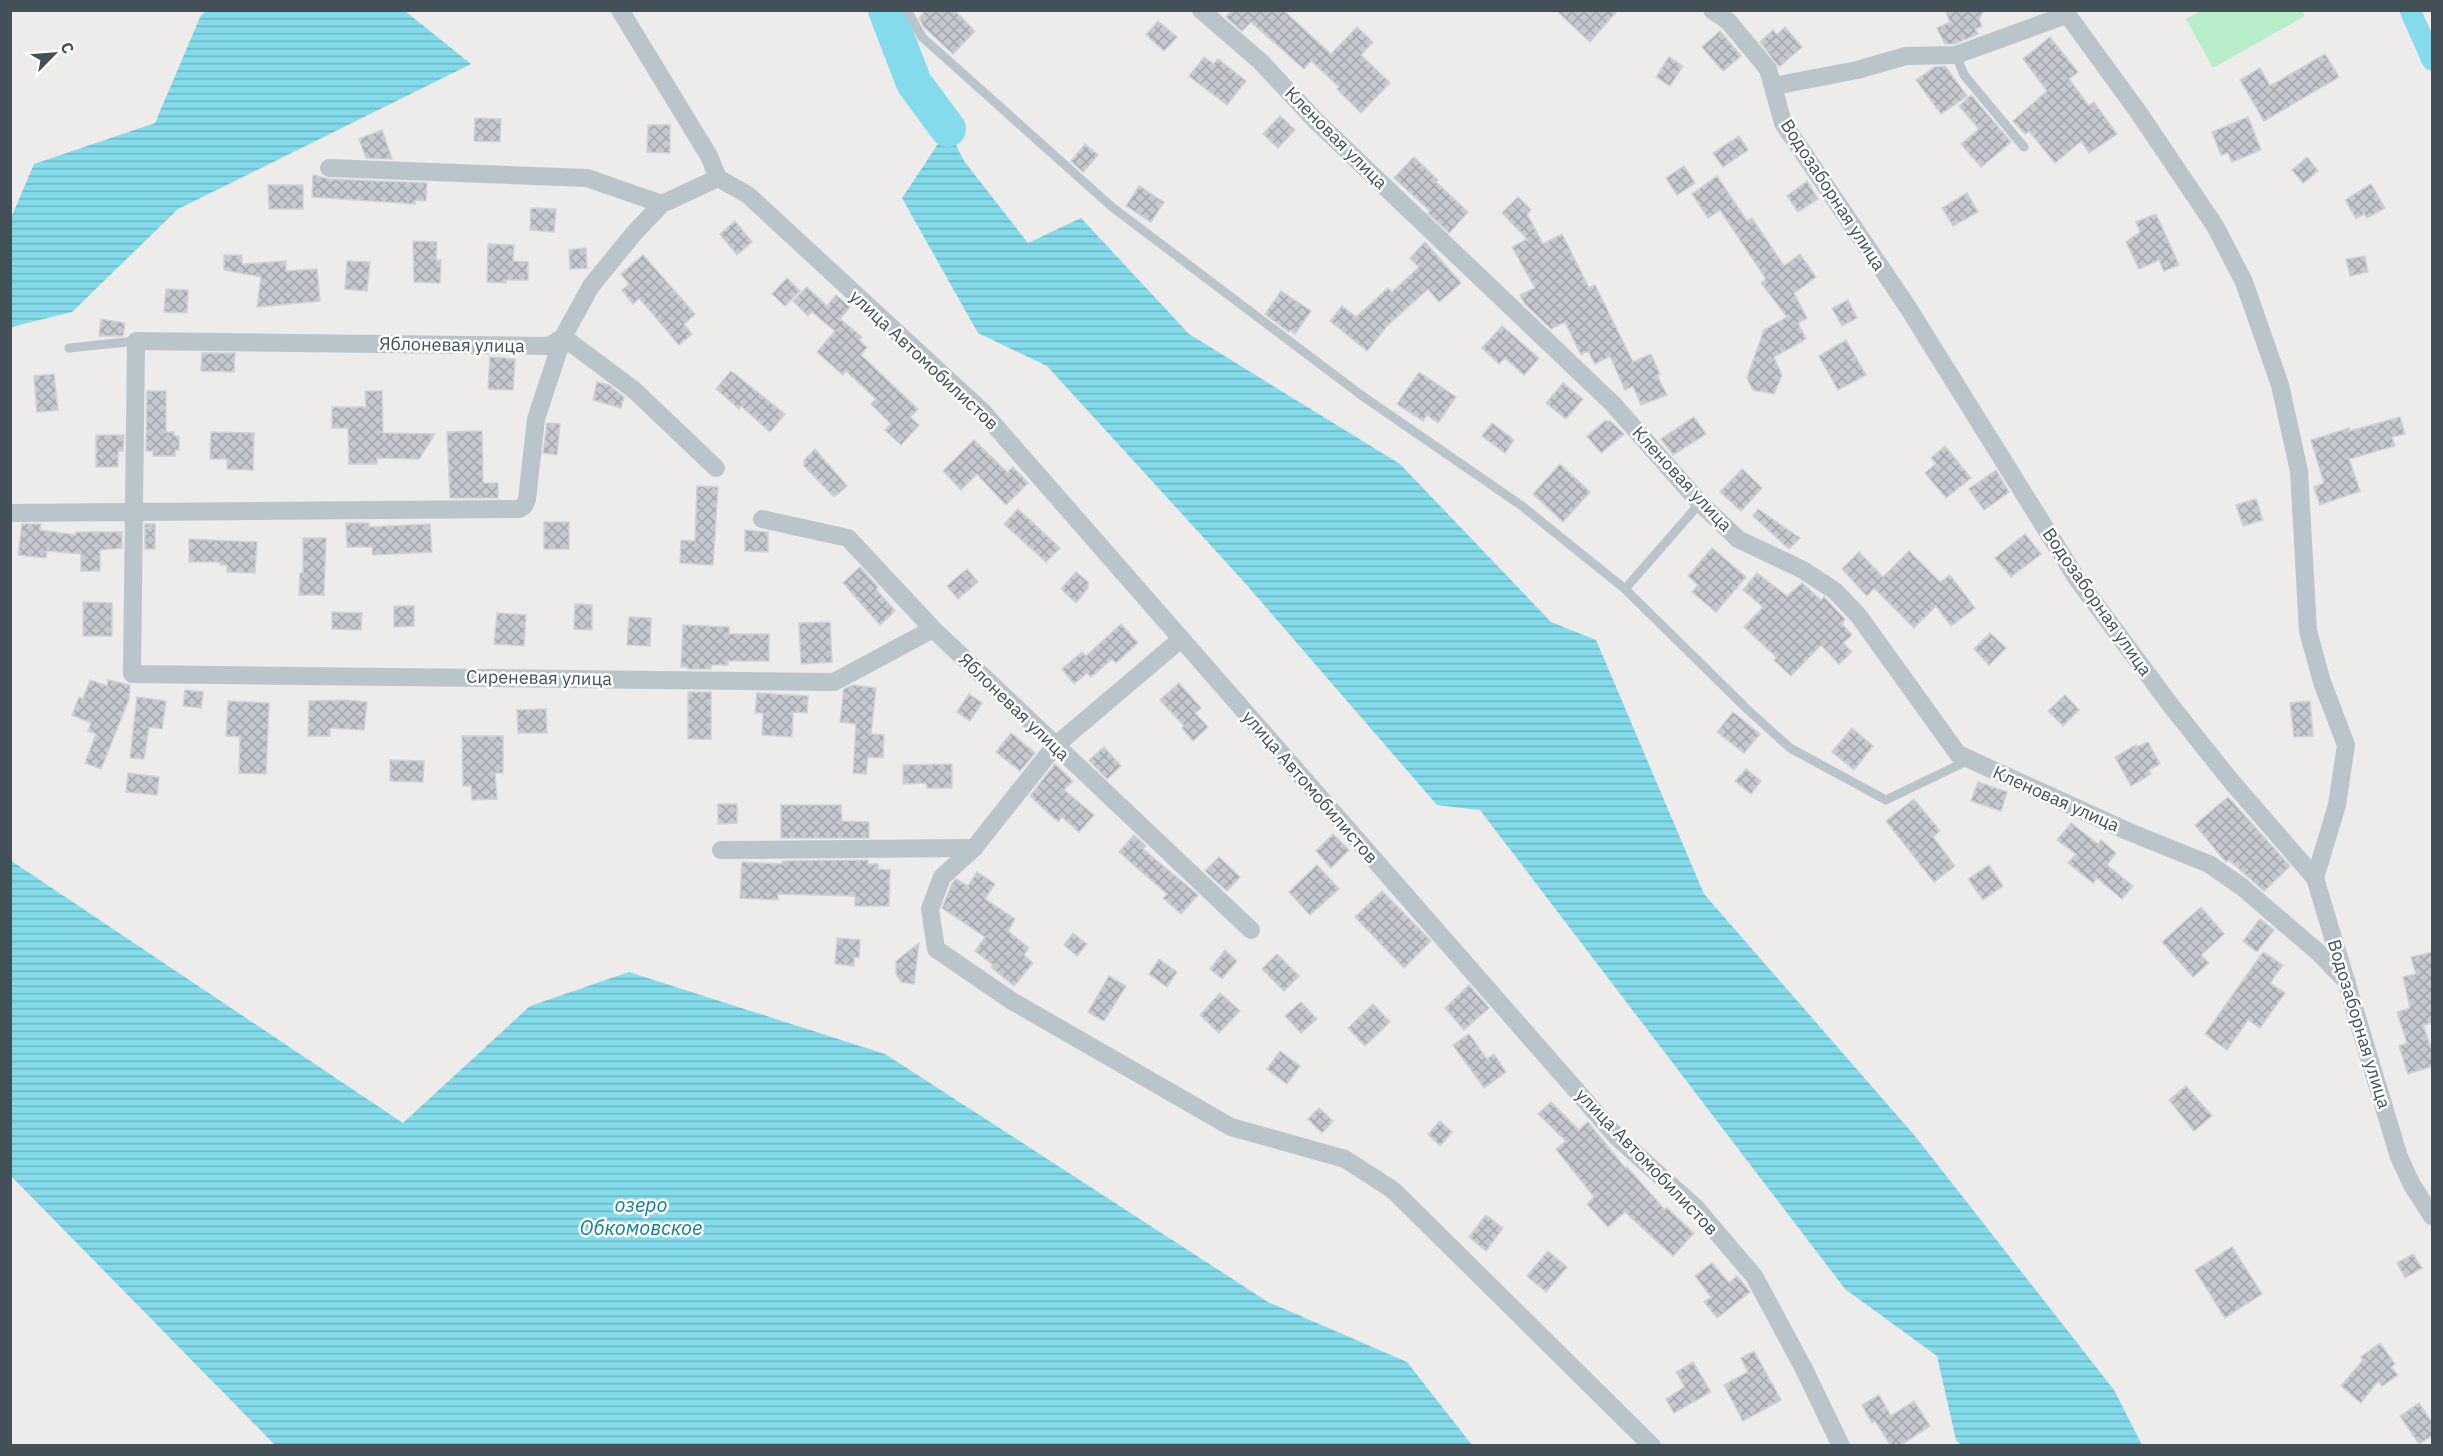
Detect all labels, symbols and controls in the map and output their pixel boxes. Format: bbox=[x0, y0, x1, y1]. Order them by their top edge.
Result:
north arrow bbox=[24, 24, 84, 84]
text: С bbox=[56, 39, 79, 57]
street label: Кленовая улица bbox=[1280, 81, 1393, 194]
street label: Водозаборная улица bbox=[1776, 115, 1891, 275]
street label: улица Автомобилистов bbox=[845, 285, 1004, 435]
street label: Яблоневая улица bbox=[379, 332, 525, 357]
street label: Кленовая улица bbox=[1628, 421, 1737, 537]
street label: Водозаборная улица bbox=[2038, 523, 2157, 681]
street label: Яблоневая улица bbox=[954, 648, 1075, 766]
street label: Сиреневая улица bbox=[466, 665, 613, 690]
street label: улица Автомобилистов bbox=[1238, 705, 1383, 868]
street label: Кленовая улица bbox=[1989, 760, 2123, 837]
street label: Водозаборная улица bbox=[2323, 936, 2396, 1112]
street label: улица Автомобилистов bbox=[1571, 1083, 1724, 1240]
water label: озеро Обкомовское bbox=[580, 1191, 702, 1241]

